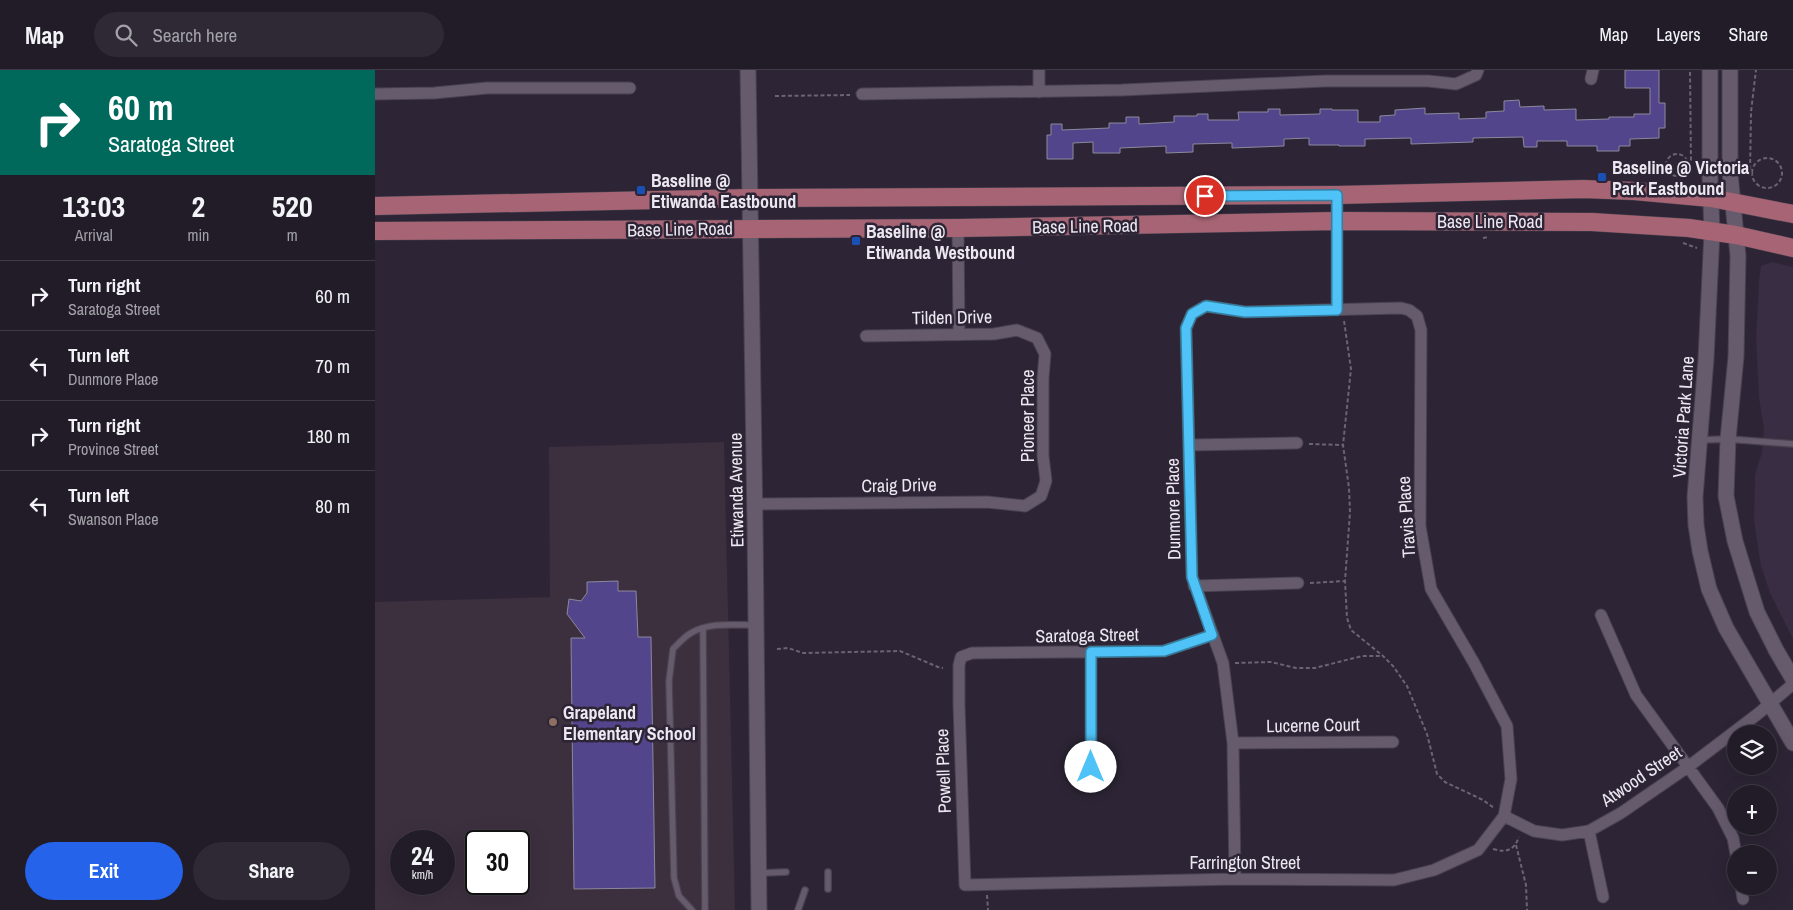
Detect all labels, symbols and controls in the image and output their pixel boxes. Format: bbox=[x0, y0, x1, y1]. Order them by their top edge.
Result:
search box bbox=[94, 12, 444, 57]
text: Map bbox=[25, 19, 64, 51]
icon: search bbox=[112, 21, 140, 49]
text: Search here bbox=[152, 22, 237, 48]
text: Map bbox=[1600, 22, 1628, 47]
text: Layers bbox=[1656, 22, 1701, 47]
text: Share bbox=[1729, 22, 1768, 47]
text: 60 m bbox=[108, 84, 173, 131]
icon: right bbox=[25, 90, 90, 155]
text: Saratoga Street bbox=[108, 129, 234, 159]
place label: Baseline @ Victoria Park Eastbound bbox=[1612, 155, 1750, 201]
place label: Baseline @ Etiwanda Eastbound bbox=[651, 168, 796, 214]
marker: Baseline @ Victoria Park Eastbound bbox=[1596, 171, 1608, 183]
pin bbox=[1184, 175, 1226, 217]
icon: arrive bbox=[1191, 182, 1219, 210]
marker: Baseline @ Etiwanda Eastbound bbox=[635, 184, 647, 196]
text: 13:03 bbox=[62, 186, 125, 226]
text: 2 bbox=[192, 186, 205, 226]
text: 520 bbox=[272, 186, 313, 226]
street label: Base Line Road bbox=[1437, 209, 1543, 234]
street label: Base Line Road bbox=[1032, 213, 1138, 239]
street label: Base Line Road bbox=[627, 216, 733, 242]
place label: Baseline @ Etiwanda Westbound bbox=[866, 219, 1015, 265]
text: Arrival bbox=[75, 224, 113, 246]
text: min bbox=[187, 224, 209, 246]
text: m bbox=[287, 224, 298, 246]
marker: Baseline @ Etiwanda Westbound bbox=[850, 235, 862, 247]
text: Turn right bbox=[68, 272, 140, 298]
icon: right bbox=[25, 282, 53, 310]
text: 60 m bbox=[315, 283, 350, 309]
text: Saratoga Street bbox=[68, 298, 160, 320]
street label: Tilden Drive bbox=[912, 304, 992, 330]
text: Turn left bbox=[68, 342, 129, 368]
icon: left bbox=[25, 352, 53, 380]
text: 70 m bbox=[315, 353, 350, 379]
street label: Victoria Park Lane bbox=[1666, 355, 1700, 479]
text: Dunmore Place bbox=[68, 368, 158, 390]
street label: Pioneer Place bbox=[1015, 370, 1040, 462]
text: Turn right bbox=[68, 412, 140, 438]
icon: right bbox=[25, 422, 53, 450]
text: 180 m bbox=[307, 423, 350, 449]
street label: Etiwanda Avenue bbox=[723, 432, 749, 548]
text: Province Street bbox=[68, 438, 158, 460]
street label: Dunmore Place bbox=[1160, 458, 1186, 560]
street label: Craig Drive bbox=[861, 472, 937, 498]
street label: Travis Place bbox=[1391, 475, 1421, 559]
text: Turn left bbox=[68, 482, 129, 508]
icon: left bbox=[25, 492, 53, 520]
text: 80 m bbox=[315, 493, 350, 519]
text: Swanson Place bbox=[68, 508, 158, 530]
street label: Saratoga Street bbox=[1035, 622, 1139, 648]
place label: Grapeland Elementary School bbox=[563, 700, 696, 746]
street label: Lucerne Court bbox=[1266, 712, 1360, 738]
marker: Grapeland Elementary School bbox=[547, 716, 559, 728]
map controls bbox=[1727, 725, 1777, 895]
button: layers bbox=[1727, 725, 1777, 775]
street label: Powell Place bbox=[929, 728, 957, 814]
position arrow bbox=[1064, 740, 1116, 792]
street label: Atwood Street bbox=[1595, 740, 1686, 813]
button: + bbox=[1727, 785, 1777, 835]
speed limit sign: 30 bbox=[465, 830, 530, 895]
text: 24 bbox=[411, 839, 434, 873]
button: Exit bbox=[25, 842, 183, 900]
button: Share bbox=[193, 842, 350, 900]
button: − bbox=[1727, 845, 1777, 895]
street label: Farrington Street bbox=[1190, 850, 1300, 875]
text: km/h bbox=[412, 867, 433, 883]

